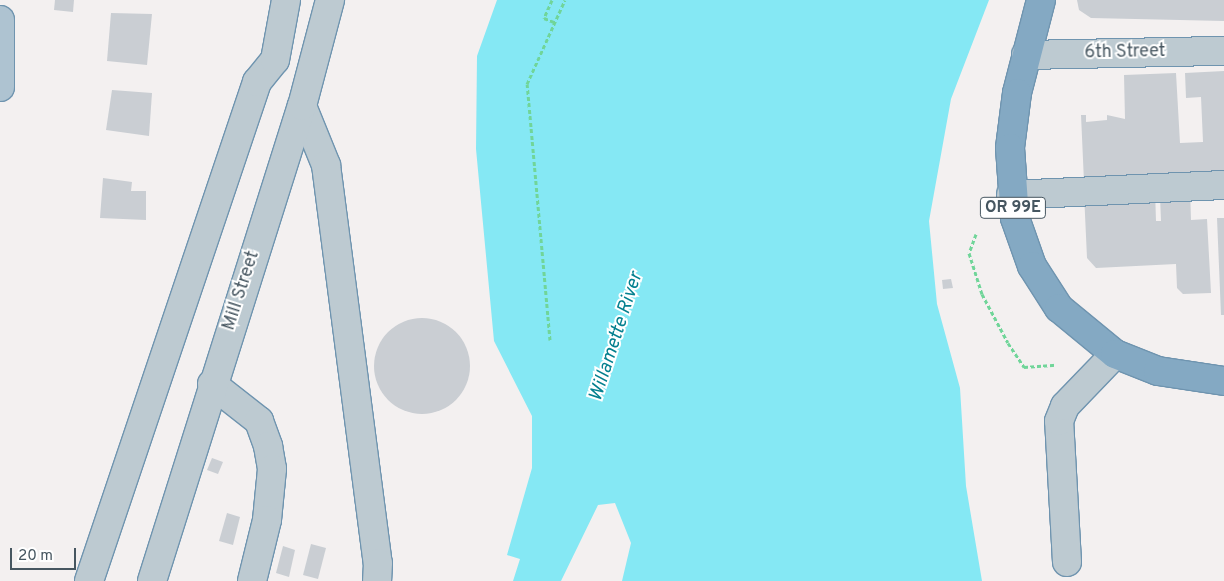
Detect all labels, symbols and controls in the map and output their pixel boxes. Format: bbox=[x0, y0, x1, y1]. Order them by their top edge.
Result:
street label: 6th Street bbox=[1084, 41, 1166, 65]
road number: OR 99E bbox=[979, 194, 1047, 222]
street label: Mill Street bbox=[219, 249, 265, 333]
water label: Willamette River bbox=[585, 269, 649, 405]
scale bar bbox=[12, 538, 79, 570]
text: 20 m bbox=[18, 547, 53, 566]

